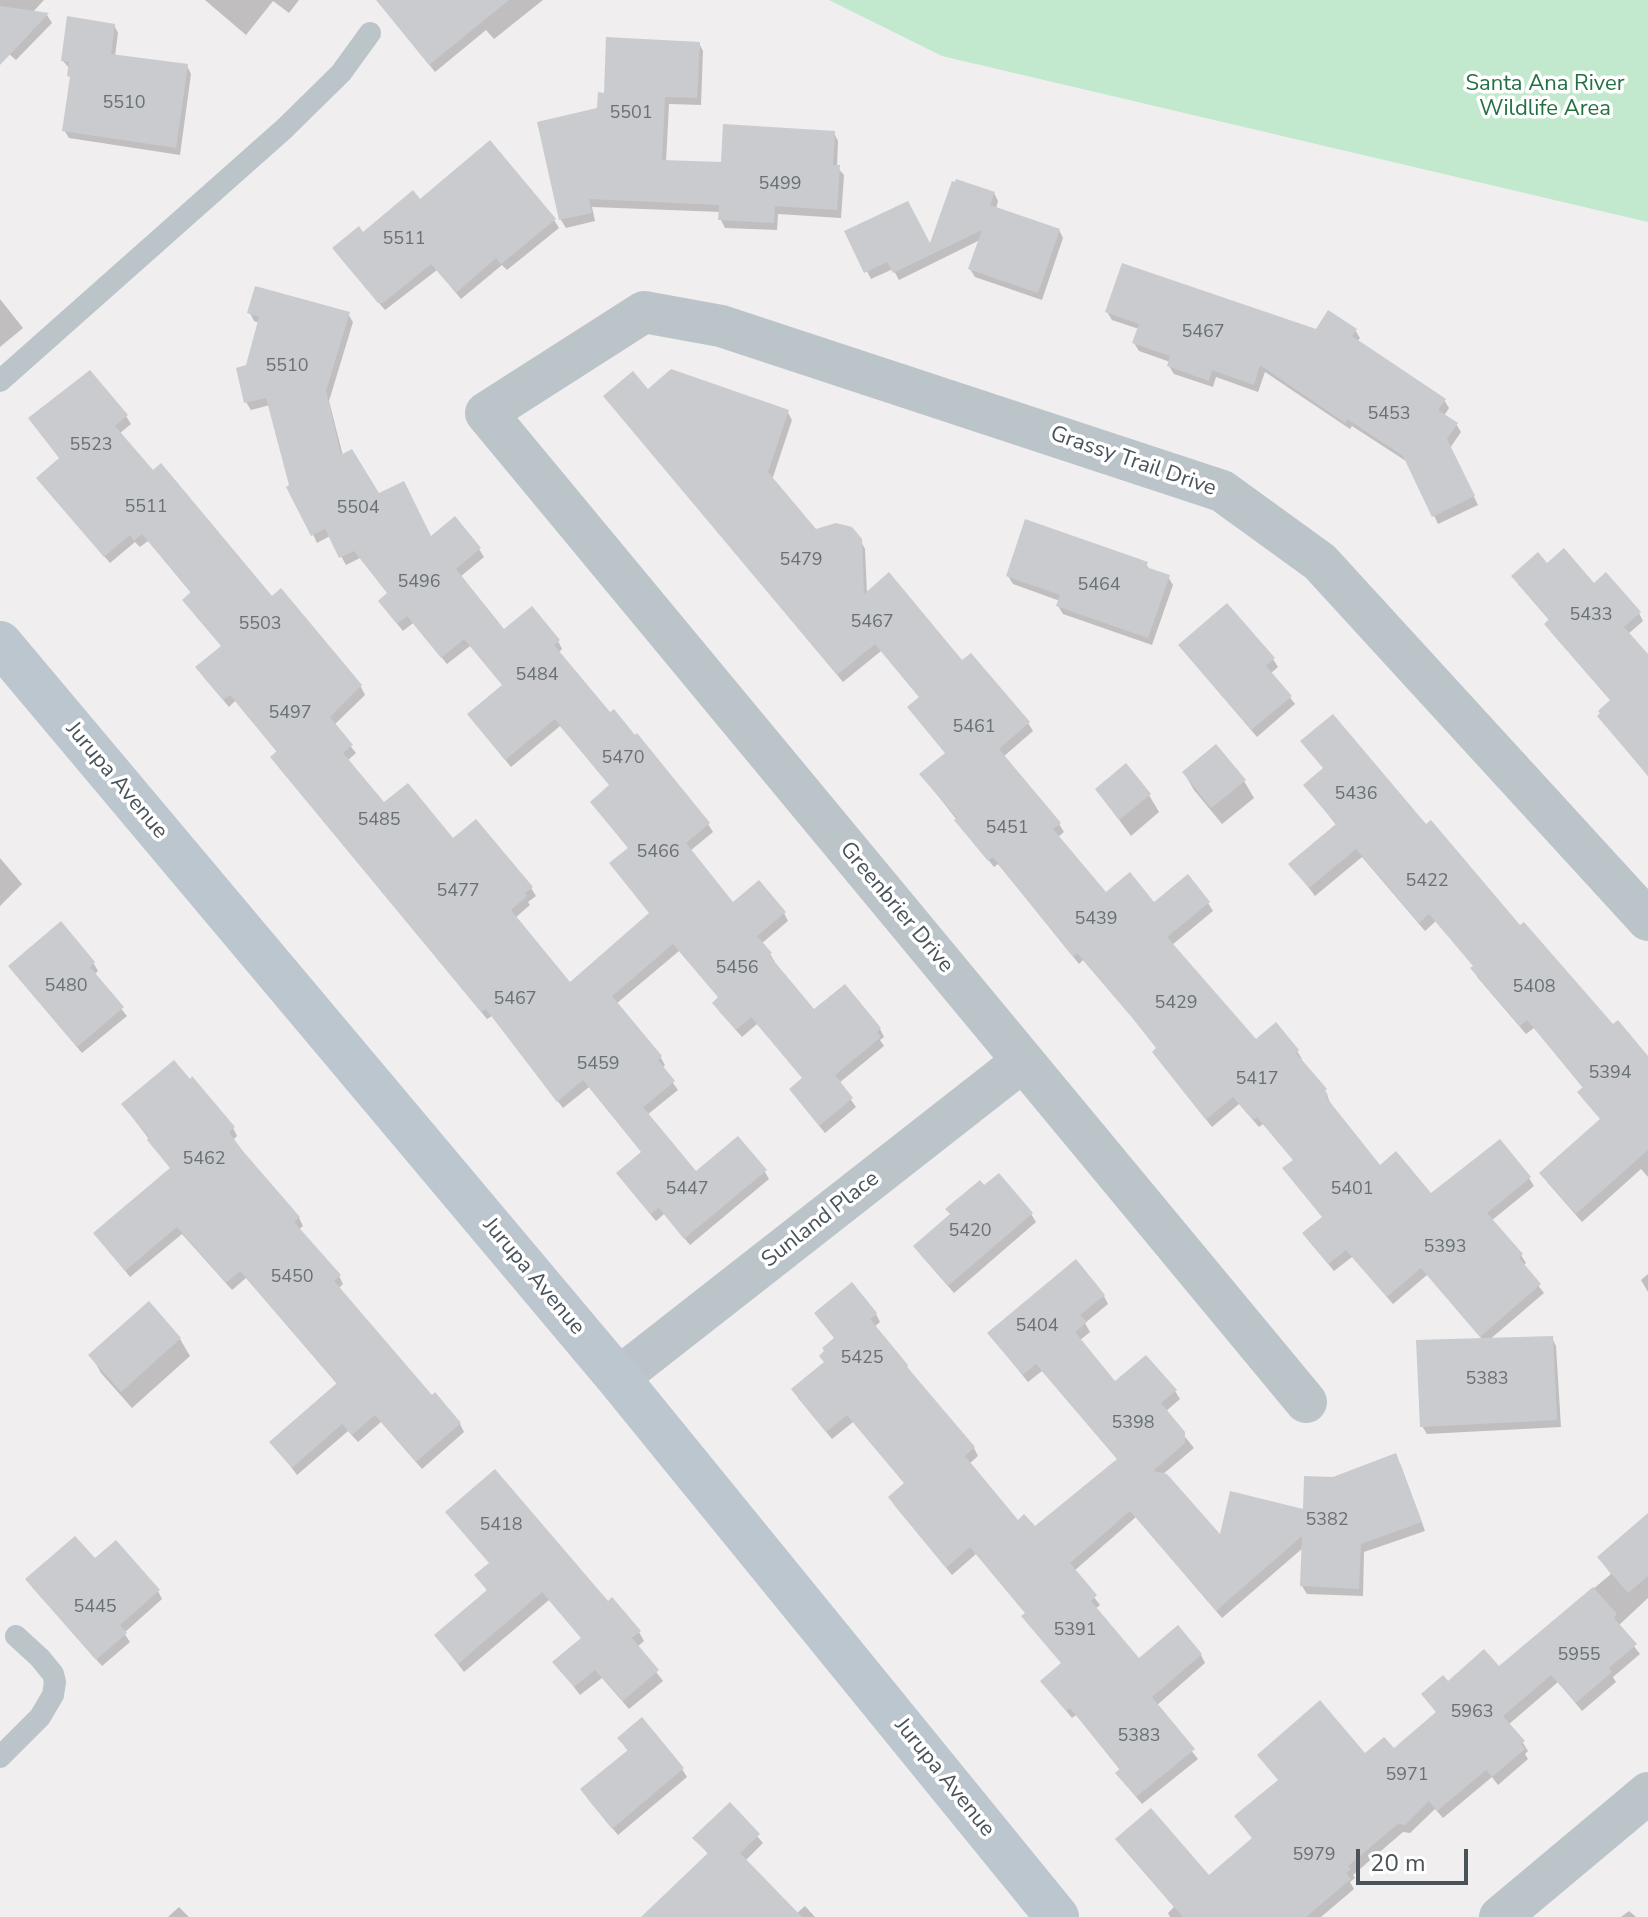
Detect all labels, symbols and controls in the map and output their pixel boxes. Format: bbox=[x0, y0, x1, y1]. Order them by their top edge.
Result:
park label: Santa Ana River Wildlife Area bbox=[1465, 72, 1625, 124]
house number: 5510 bbox=[102, 93, 146, 115]
house number: 5501 bbox=[609, 103, 653, 125]
house number: 5499 bbox=[758, 174, 802, 196]
house number: 5511 bbox=[382, 229, 426, 251]
house number: 5467 bbox=[1181, 322, 1225, 344]
house number: 5510 bbox=[265, 356, 309, 378]
house number: 5453 bbox=[1367, 404, 1411, 426]
street label: Grassy Trail Drive bbox=[1047, 421, 1219, 503]
house number: 5523 bbox=[69, 435, 113, 457]
house number: 5511 bbox=[124, 497, 168, 519]
house number: 5504 bbox=[336, 498, 380, 520]
house number: 5479 bbox=[779, 550, 823, 572]
house number: 5496 bbox=[397, 572, 441, 594]
house number: 5464 bbox=[1077, 575, 1121, 597]
house number: 5433 bbox=[1569, 605, 1613, 627]
house number: 5467 bbox=[850, 612, 894, 634]
house number: 5503 bbox=[238, 614, 282, 636]
house number: 5484 bbox=[515, 665, 559, 687]
house number: 5497 bbox=[268, 703, 312, 725]
street label: Jurupa Avenue bbox=[59, 717, 173, 845]
house number: 5461 bbox=[952, 717, 996, 739]
house number: 5470 bbox=[601, 748, 645, 770]
house number: 5436 bbox=[1334, 784, 1378, 806]
house number: 5485 bbox=[357, 810, 401, 832]
house number: 5451 bbox=[985, 818, 1029, 840]
street label: Greenbrier Drive bbox=[834, 837, 958, 979]
house number: 5466 bbox=[636, 842, 680, 864]
house number: 5422 bbox=[1405, 871, 1449, 893]
house number: 5477 bbox=[436, 881, 480, 903]
house number: 5439 bbox=[1074, 909, 1118, 931]
house number: 5456 bbox=[715, 958, 759, 980]
house number: 5480 bbox=[44, 976, 88, 998]
house number: 5408 bbox=[1512, 977, 1556, 999]
house number: 5467 bbox=[493, 989, 537, 1011]
house number: 5429 bbox=[1154, 993, 1198, 1015]
house number: 5459 bbox=[576, 1054, 620, 1076]
house number: 5394 bbox=[1588, 1063, 1632, 1085]
house number: 5417 bbox=[1235, 1069, 1279, 1091]
house number: 5462 bbox=[182, 1149, 226, 1171]
street label: Sunland Place bbox=[757, 1166, 885, 1274]
house number: 5447 bbox=[665, 1179, 709, 1201]
house number: 5401 bbox=[1330, 1179, 1374, 1201]
street label: Jurupa Avenue bbox=[476, 1213, 590, 1341]
house number: 5420 bbox=[948, 1221, 992, 1243]
house number: 5393 bbox=[1423, 1237, 1467, 1259]
house number: 5450 bbox=[270, 1267, 314, 1289]
house number: 5404 bbox=[1015, 1316, 1059, 1338]
house number: 5425 bbox=[840, 1348, 884, 1370]
house number: 5383 bbox=[1465, 1369, 1509, 1391]
house number: 5398 bbox=[1111, 1413, 1155, 1435]
house number: 5382 bbox=[1305, 1510, 1349, 1532]
house number: 5418 bbox=[479, 1515, 523, 1537]
house number: 5445 bbox=[73, 1597, 117, 1619]
house number: 5391 bbox=[1053, 1620, 1097, 1642]
house number: 5955 bbox=[1557, 1645, 1601, 1667]
house number: 5963 bbox=[1450, 1702, 1494, 1724]
street label: Jurupa Avenue bbox=[888, 1713, 1000, 1843]
house number: 5383 bbox=[1117, 1726, 1161, 1748]
house number: 5971 bbox=[1385, 1765, 1429, 1787]
scale bar bbox=[1360, 1833, 1472, 1883]
house number: 5979 bbox=[1292, 1845, 1336, 1867]
text: 20 m bbox=[1370, 1847, 1426, 1879]

